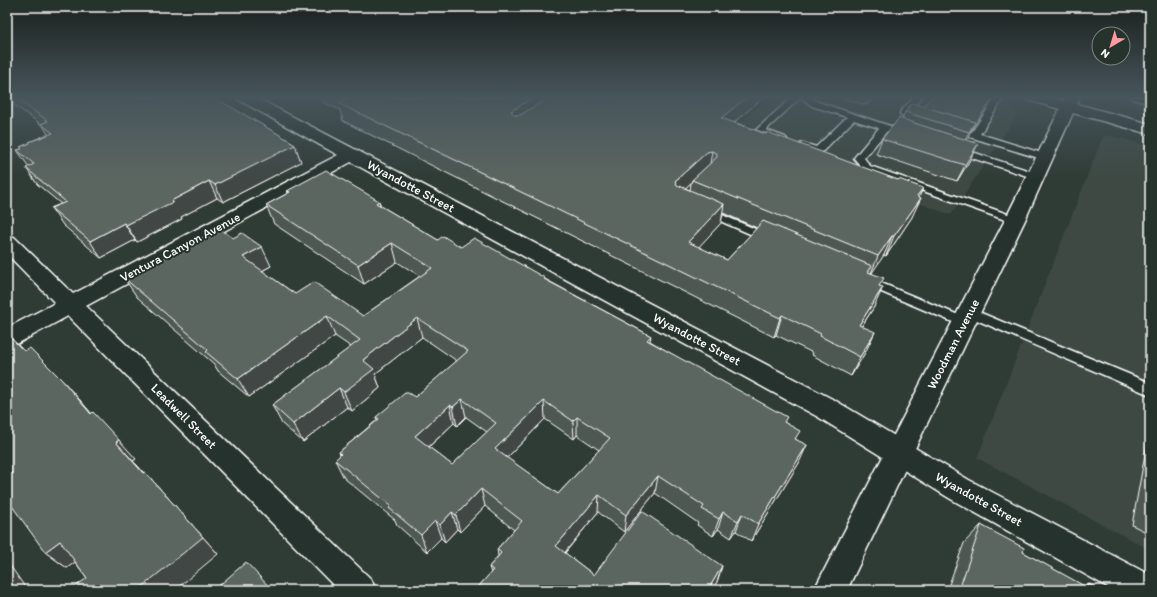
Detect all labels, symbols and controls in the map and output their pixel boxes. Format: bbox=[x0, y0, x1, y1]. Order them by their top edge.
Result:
north arrow bbox=[1091, 26, 1131, 66]
text: N bbox=[1098, 46, 1112, 61]
street label: Wyandotte Street bbox=[365, 157, 458, 215]
street label: Ventura Canyon Avenue bbox=[117, 209, 243, 285]
street label: Woodman Avenue bbox=[924, 296, 982, 392]
street label: Wyandotte Street bbox=[651, 310, 744, 368]
street label: Leadwell Street bbox=[148, 380, 220, 452]
street label: Wyandotte Street bbox=[933, 469, 1025, 529]

